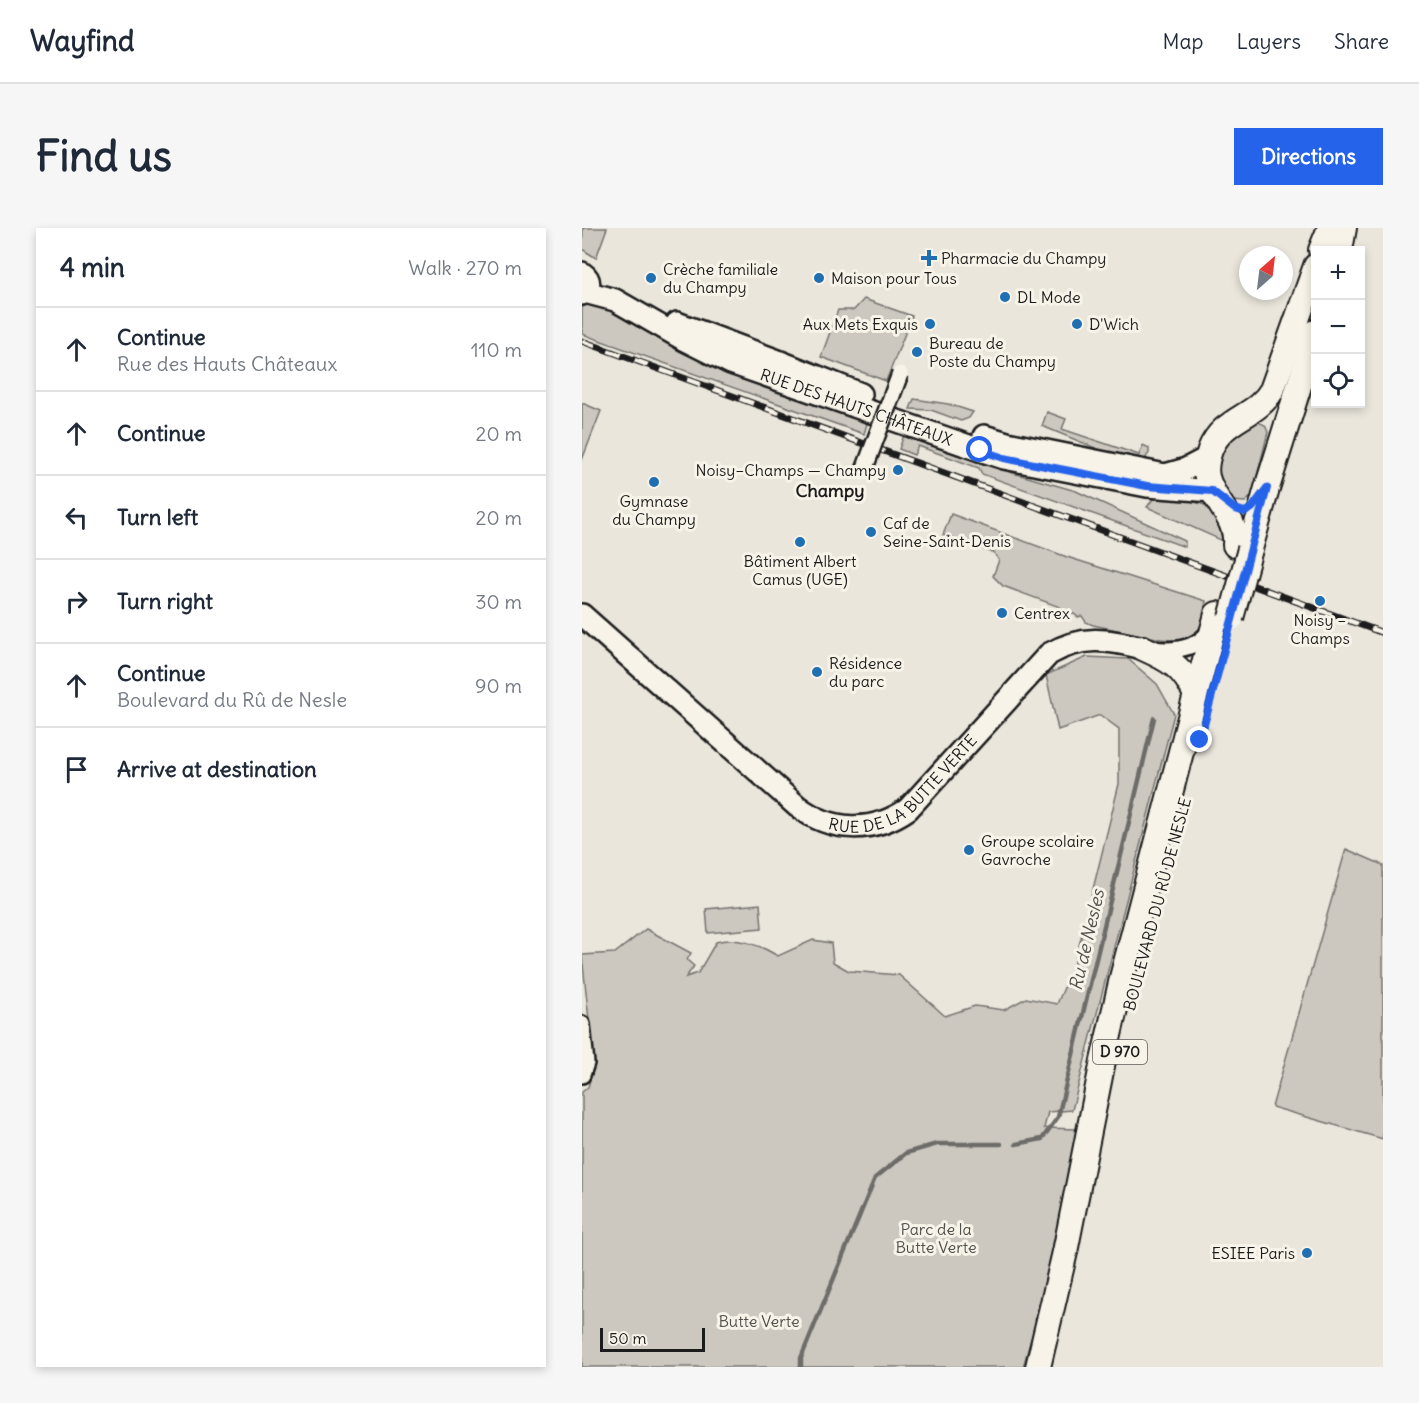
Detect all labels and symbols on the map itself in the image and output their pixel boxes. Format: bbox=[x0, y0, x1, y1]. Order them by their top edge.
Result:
north arrow bbox=[1239, 246, 1293, 300]
place label: Pharmacie du Champy bbox=[941, 248, 1106, 268]
marker: Pharmacie du Champy bbox=[922, 251, 936, 265]
place label: Crèche familiale du Champy bbox=[663, 259, 778, 297]
place label: Maison pour Tous bbox=[831, 268, 957, 288]
marker: Crèche familiale du Champy bbox=[644, 271, 658, 285]
marker: Maison pour Tous bbox=[812, 271, 826, 285]
place label: DL Mode bbox=[1017, 287, 1081, 307]
marker: DL Mode bbox=[998, 290, 1012, 304]
place label: Aux Mets Exquis bbox=[803, 314, 918, 334]
place label: D'Wich bbox=[1089, 314, 1139, 334]
marker: Aux Mets Exquis bbox=[923, 317, 937, 331]
marker: D'Wich bbox=[1070, 317, 1084, 331]
place label: Bureau de Poste du Champy bbox=[929, 333, 1056, 371]
marker: Bureau de Poste du Champy bbox=[910, 345, 924, 359]
street label: RUE DES HAUTS CHÂTEAUX bbox=[758, 364, 955, 450]
route start bbox=[966, 436, 992, 462]
place label: Noisy–Champs — Champy bbox=[696, 460, 886, 480]
marker: Noisy–Champs — Champy bbox=[891, 463, 905, 477]
marker: Gymnase du Champy bbox=[647, 475, 661, 489]
district label: Champy bbox=[796, 479, 864, 502]
place label: Gymnase du Champy bbox=[612, 491, 696, 529]
place label: Caf de Seine-Saint-Denis bbox=[883, 513, 1011, 551]
marker: Caf de Seine-Saint-Denis bbox=[864, 525, 878, 539]
marker: Bâtiment Albert Camus (UGE) bbox=[793, 535, 807, 549]
place label: Bâtiment Albert Camus (UGE) bbox=[744, 551, 857, 589]
marker: Noisy – Champs bbox=[1313, 594, 1327, 608]
place label: Centrex bbox=[1014, 603, 1070, 623]
marker: Centrex bbox=[995, 606, 1009, 620]
place label: Noisy – Champs bbox=[1290, 610, 1350, 648]
place label: Résidence du parc bbox=[829, 653, 902, 691]
marker: Résidence du parc bbox=[810, 665, 824, 679]
route end bbox=[1186, 726, 1212, 752]
street label: RUE DE LA BUTTE VERTE bbox=[827, 730, 981, 837]
street label: BOULEVARD DU RÛ DE NESLE bbox=[1119, 795, 1195, 1013]
place label: Groupe scolaire Gavroche bbox=[981, 831, 1094, 869]
marker: Groupe scolaire Gavroche bbox=[962, 843, 976, 857]
water label: Ru de Nesles bbox=[1064, 885, 1110, 993]
road number: D 970 bbox=[1093, 1040, 1147, 1064]
park label: Parc de la Butte Verte bbox=[895, 1219, 977, 1257]
place label: ESIEE Paris bbox=[1212, 1243, 1295, 1263]
marker: ESIEE Paris bbox=[1300, 1246, 1314, 1260]
park label: Butte Verte bbox=[718, 1311, 800, 1331]
scale bar bbox=[600, 1325, 705, 1352]

